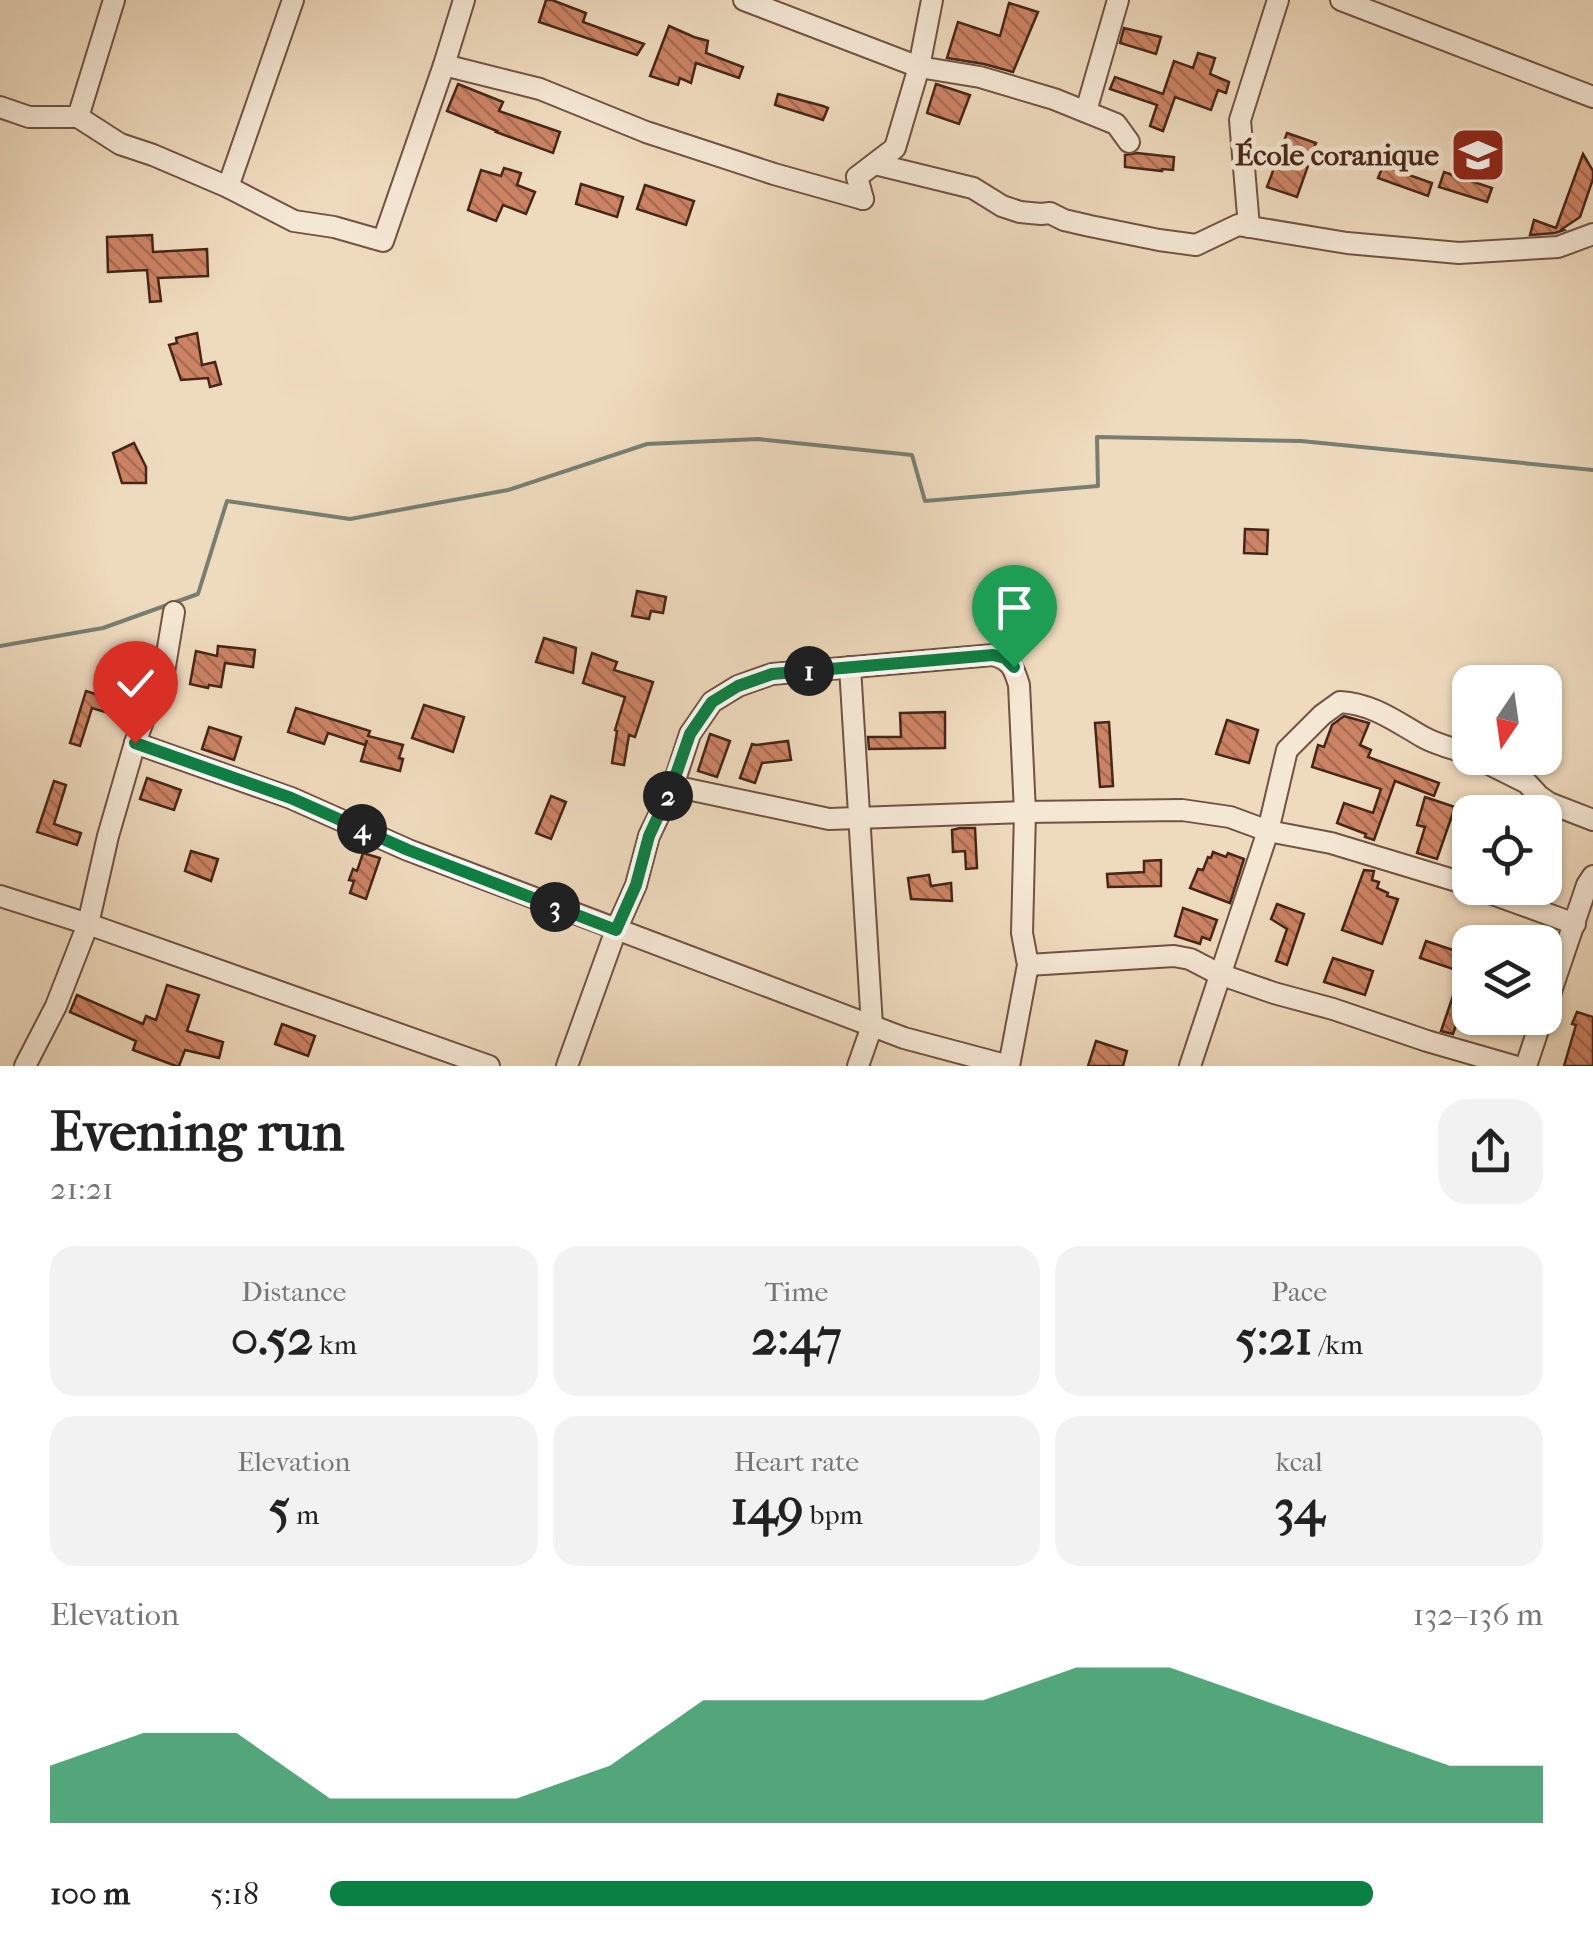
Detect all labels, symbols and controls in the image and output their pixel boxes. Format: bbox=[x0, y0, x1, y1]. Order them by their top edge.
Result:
school or university icon: École coranique bbox=[1448, 125, 1508, 185]
place label: École coranique bbox=[1235, 137, 1439, 173]
pin bbox=[972, 565, 1057, 668]
icon: arrive bbox=[987, 580, 1042, 635]
pin bbox=[93, 641, 178, 744]
pin: 1 bbox=[784, 646, 834, 696]
text: 1 bbox=[804, 654, 814, 687]
icon: check bbox=[108, 656, 163, 711]
north arrow bbox=[1452, 665, 1562, 775]
map controls bbox=[1452, 665, 1562, 1035]
pin: 2 bbox=[643, 771, 693, 821]
text: 2 bbox=[661, 779, 675, 812]
button: locate bbox=[1452, 795, 1562, 905]
pin: 4 bbox=[337, 804, 387, 854]
text: 4 bbox=[354, 812, 370, 845]
pin: 3 bbox=[530, 882, 580, 932]
text: 3 bbox=[549, 890, 561, 923]
button: layers bbox=[1452, 925, 1562, 1035]
button: share bbox=[1438, 1099, 1543, 1204]
text: Evening run bbox=[50, 1100, 344, 1164]
text: 21:21 bbox=[50, 1170, 114, 1207]
text: Distance bbox=[241, 1275, 346, 1308]
text: Time bbox=[765, 1275, 828, 1308]
text: Pace bbox=[1271, 1275, 1327, 1308]
text: 0.52 bbox=[231, 1308, 313, 1367]
text: 2:47 bbox=[751, 1308, 842, 1367]
text: 5:21 bbox=[1235, 1308, 1313, 1367]
text: km bbox=[313, 1328, 357, 1361]
text: /km bbox=[1313, 1328, 1363, 1361]
text: Elevation bbox=[237, 1445, 350, 1478]
text: Heart rate bbox=[734, 1445, 859, 1478]
text: kcal bbox=[1276, 1445, 1323, 1478]
text: 5 bbox=[268, 1478, 290, 1537]
text: 149 bbox=[730, 1478, 804, 1537]
text: 34 bbox=[1274, 1478, 1324, 1537]
text: m bbox=[290, 1498, 319, 1531]
text: bpm bbox=[804, 1498, 863, 1531]
text: Elevation bbox=[50, 1596, 179, 1633]
text: 132–136 m bbox=[1413, 1596, 1543, 1633]
text: 100 m bbox=[50, 1875, 130, 1912]
text: 5:18 bbox=[210, 1875, 259, 1912]

